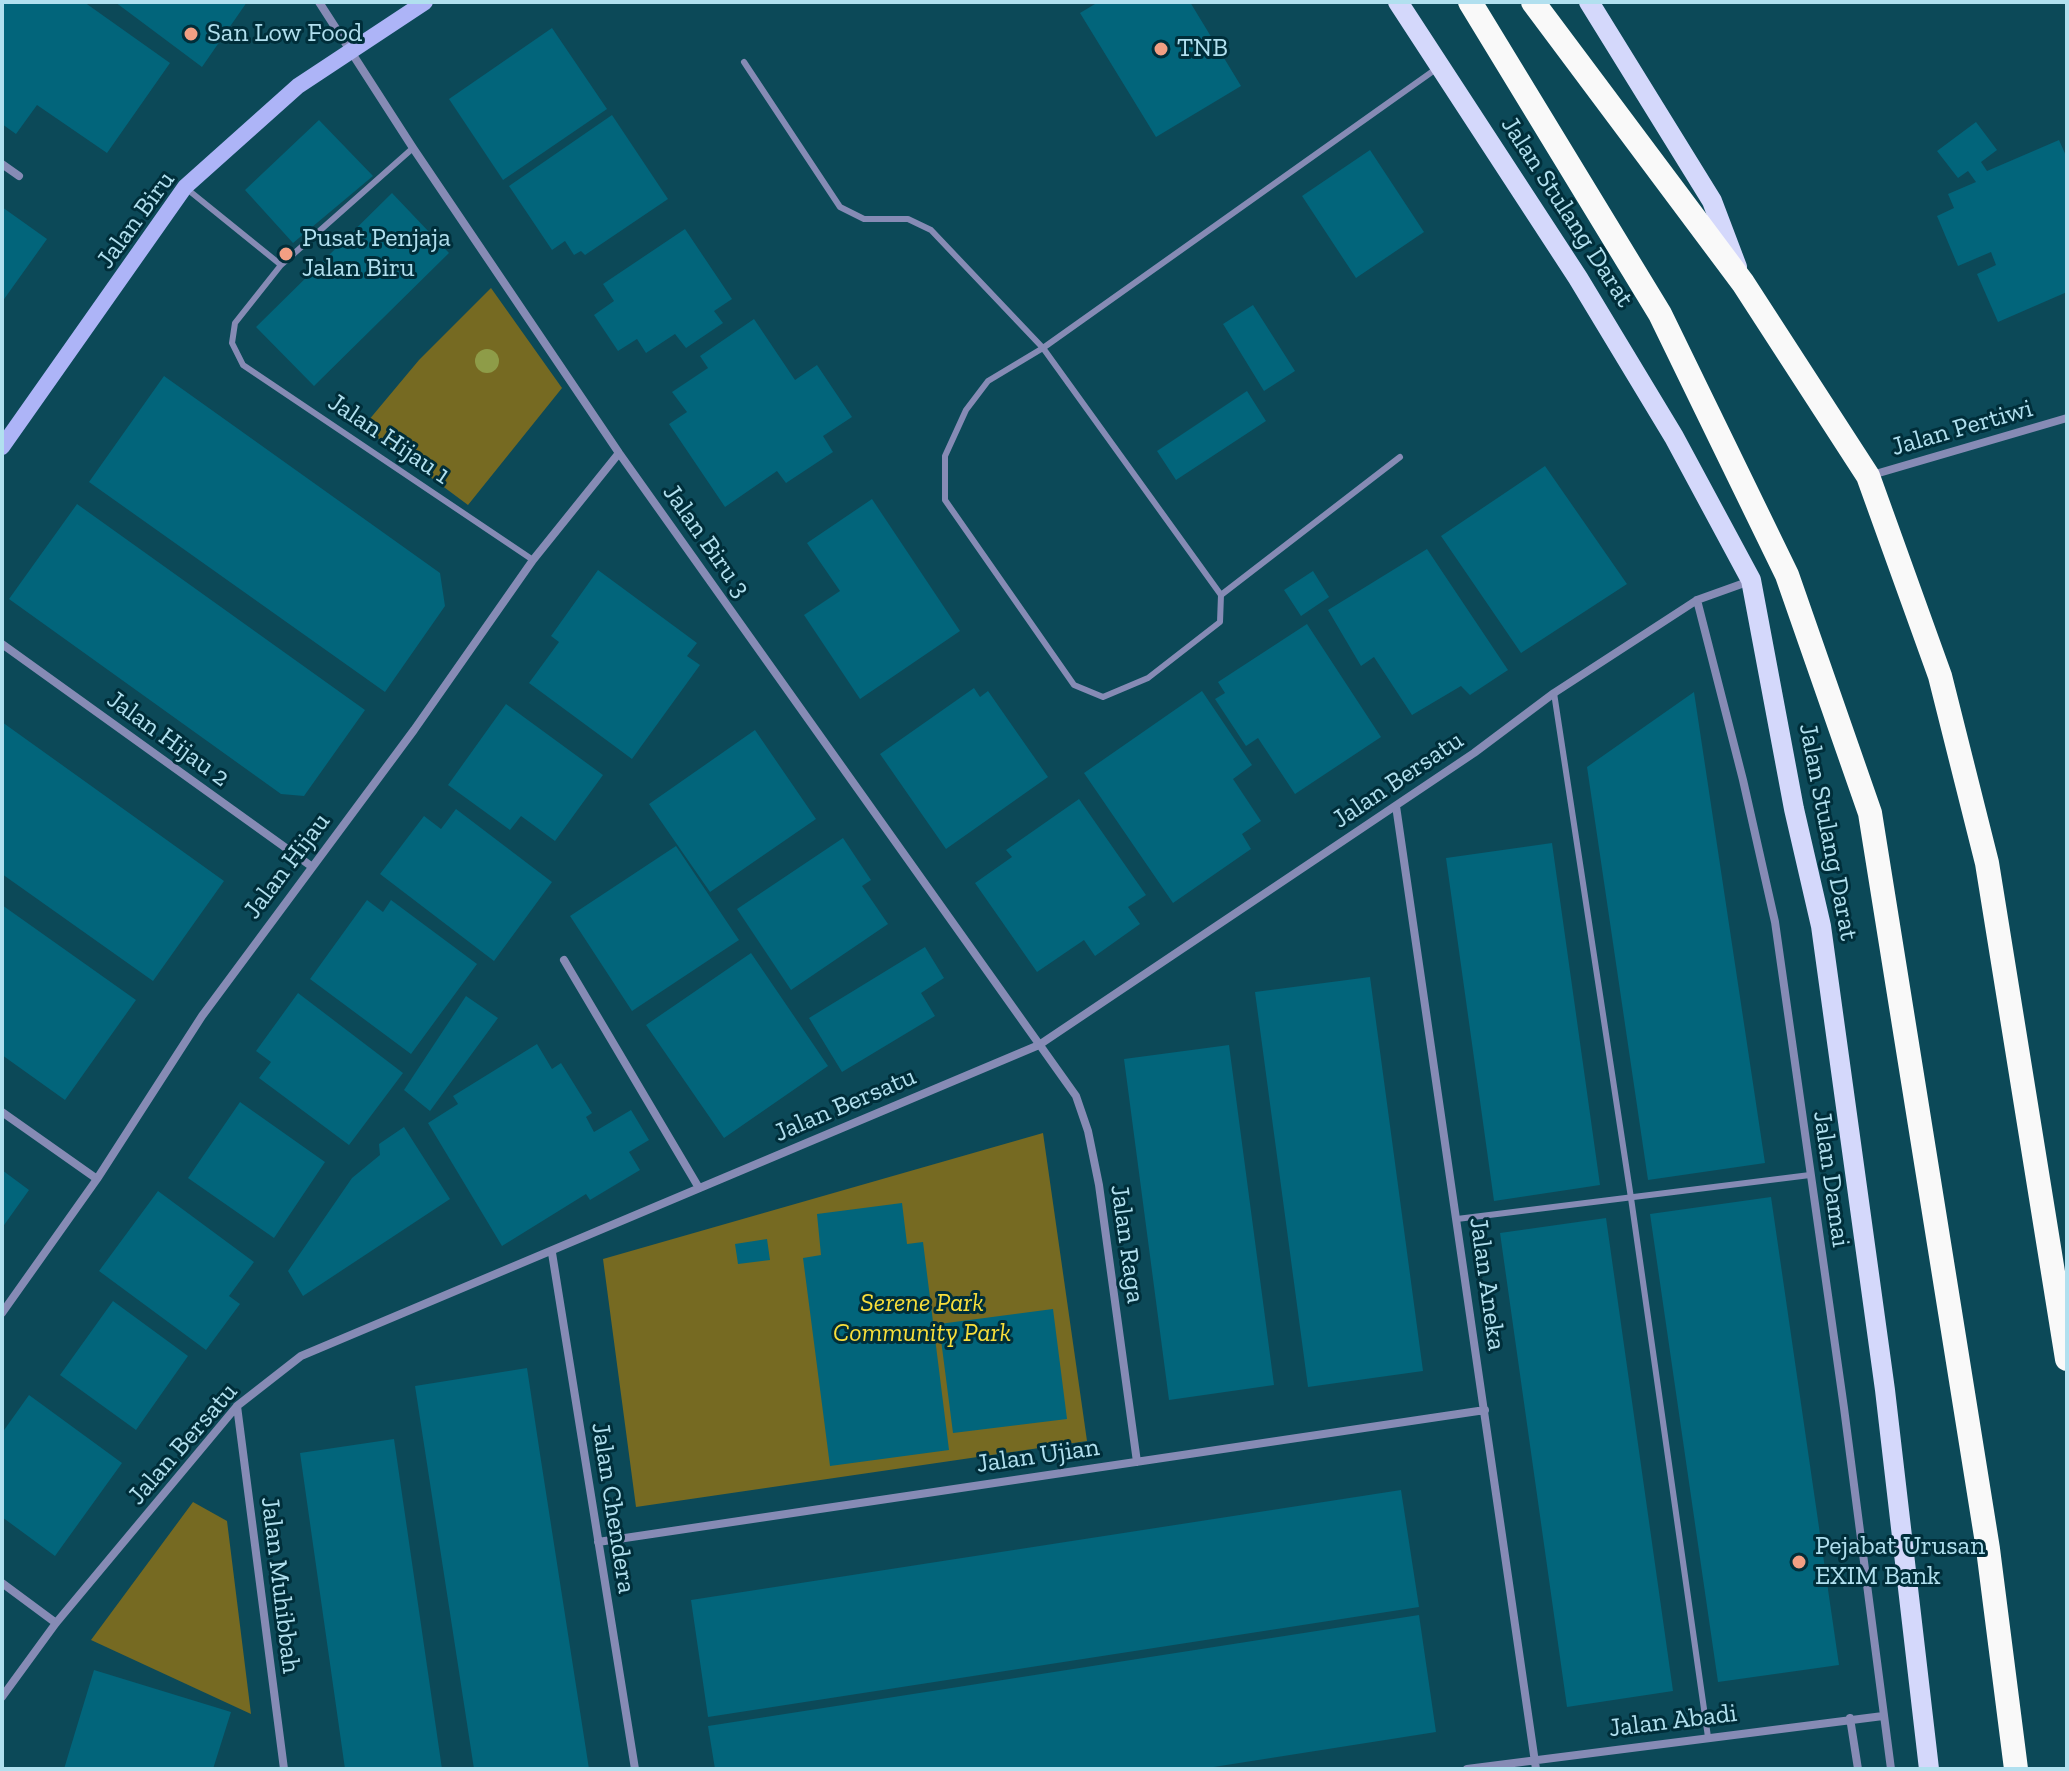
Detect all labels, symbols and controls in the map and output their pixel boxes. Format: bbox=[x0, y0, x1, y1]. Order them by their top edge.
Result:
place label: San Low Food bbox=[207, 18, 362, 50]
marker: San Low Food bbox=[182, 25, 200, 43]
place label: TNB bbox=[1177, 33, 1228, 65]
marker: TNB bbox=[1152, 40, 1170, 58]
street label: Jalan Stulang Darat bbox=[1494, 111, 1640, 313]
street label: Jalan Biru bbox=[90, 165, 182, 275]
place label: Pusat Penjaja Jalan Biru bbox=[302, 223, 451, 284]
marker: Pusat Penjaja Jalan Biru bbox=[277, 245, 295, 263]
street label: Jalan Hijau 1 bbox=[322, 387, 456, 491]
street label: Jalan Pertiwi bbox=[1888, 393, 2036, 463]
street label: Jalan Biru 3 bbox=[656, 478, 756, 604]
street label: Jalan Hijau 2 bbox=[101, 684, 235, 794]
street label: Jalan Stulang Darat bbox=[1792, 721, 1864, 943]
street label: Jalan Bersatu bbox=[1327, 725, 1469, 835]
street label: Jalan Hijau bbox=[237, 807, 337, 925]
street label: Jalan Bersatu bbox=[769, 1061, 921, 1149]
street label: Jalan Damai bbox=[1806, 1109, 1856, 1249]
street label: Jalan Raga bbox=[1103, 1183, 1151, 1305]
street label: Jalan Aneka bbox=[1462, 1215, 1512, 1353]
park label: Serene Park Community Park bbox=[833, 1288, 1011, 1350]
street label: Jalan Bersatu bbox=[122, 1377, 244, 1511]
street label: Jalan Chendera bbox=[584, 1420, 642, 1596]
street label: Jalan Ujian bbox=[975, 1432, 1101, 1480]
street label: Jalan Muhibbah bbox=[254, 1495, 306, 1675]
place label: Pejabat Urusan EXIM Bank bbox=[1815, 1531, 1985, 1592]
marker: Pejabat Urusan EXIM Bank bbox=[1790, 1553, 1808, 1571]
street label: Jalan Abadi bbox=[1607, 1698, 1739, 1744]

